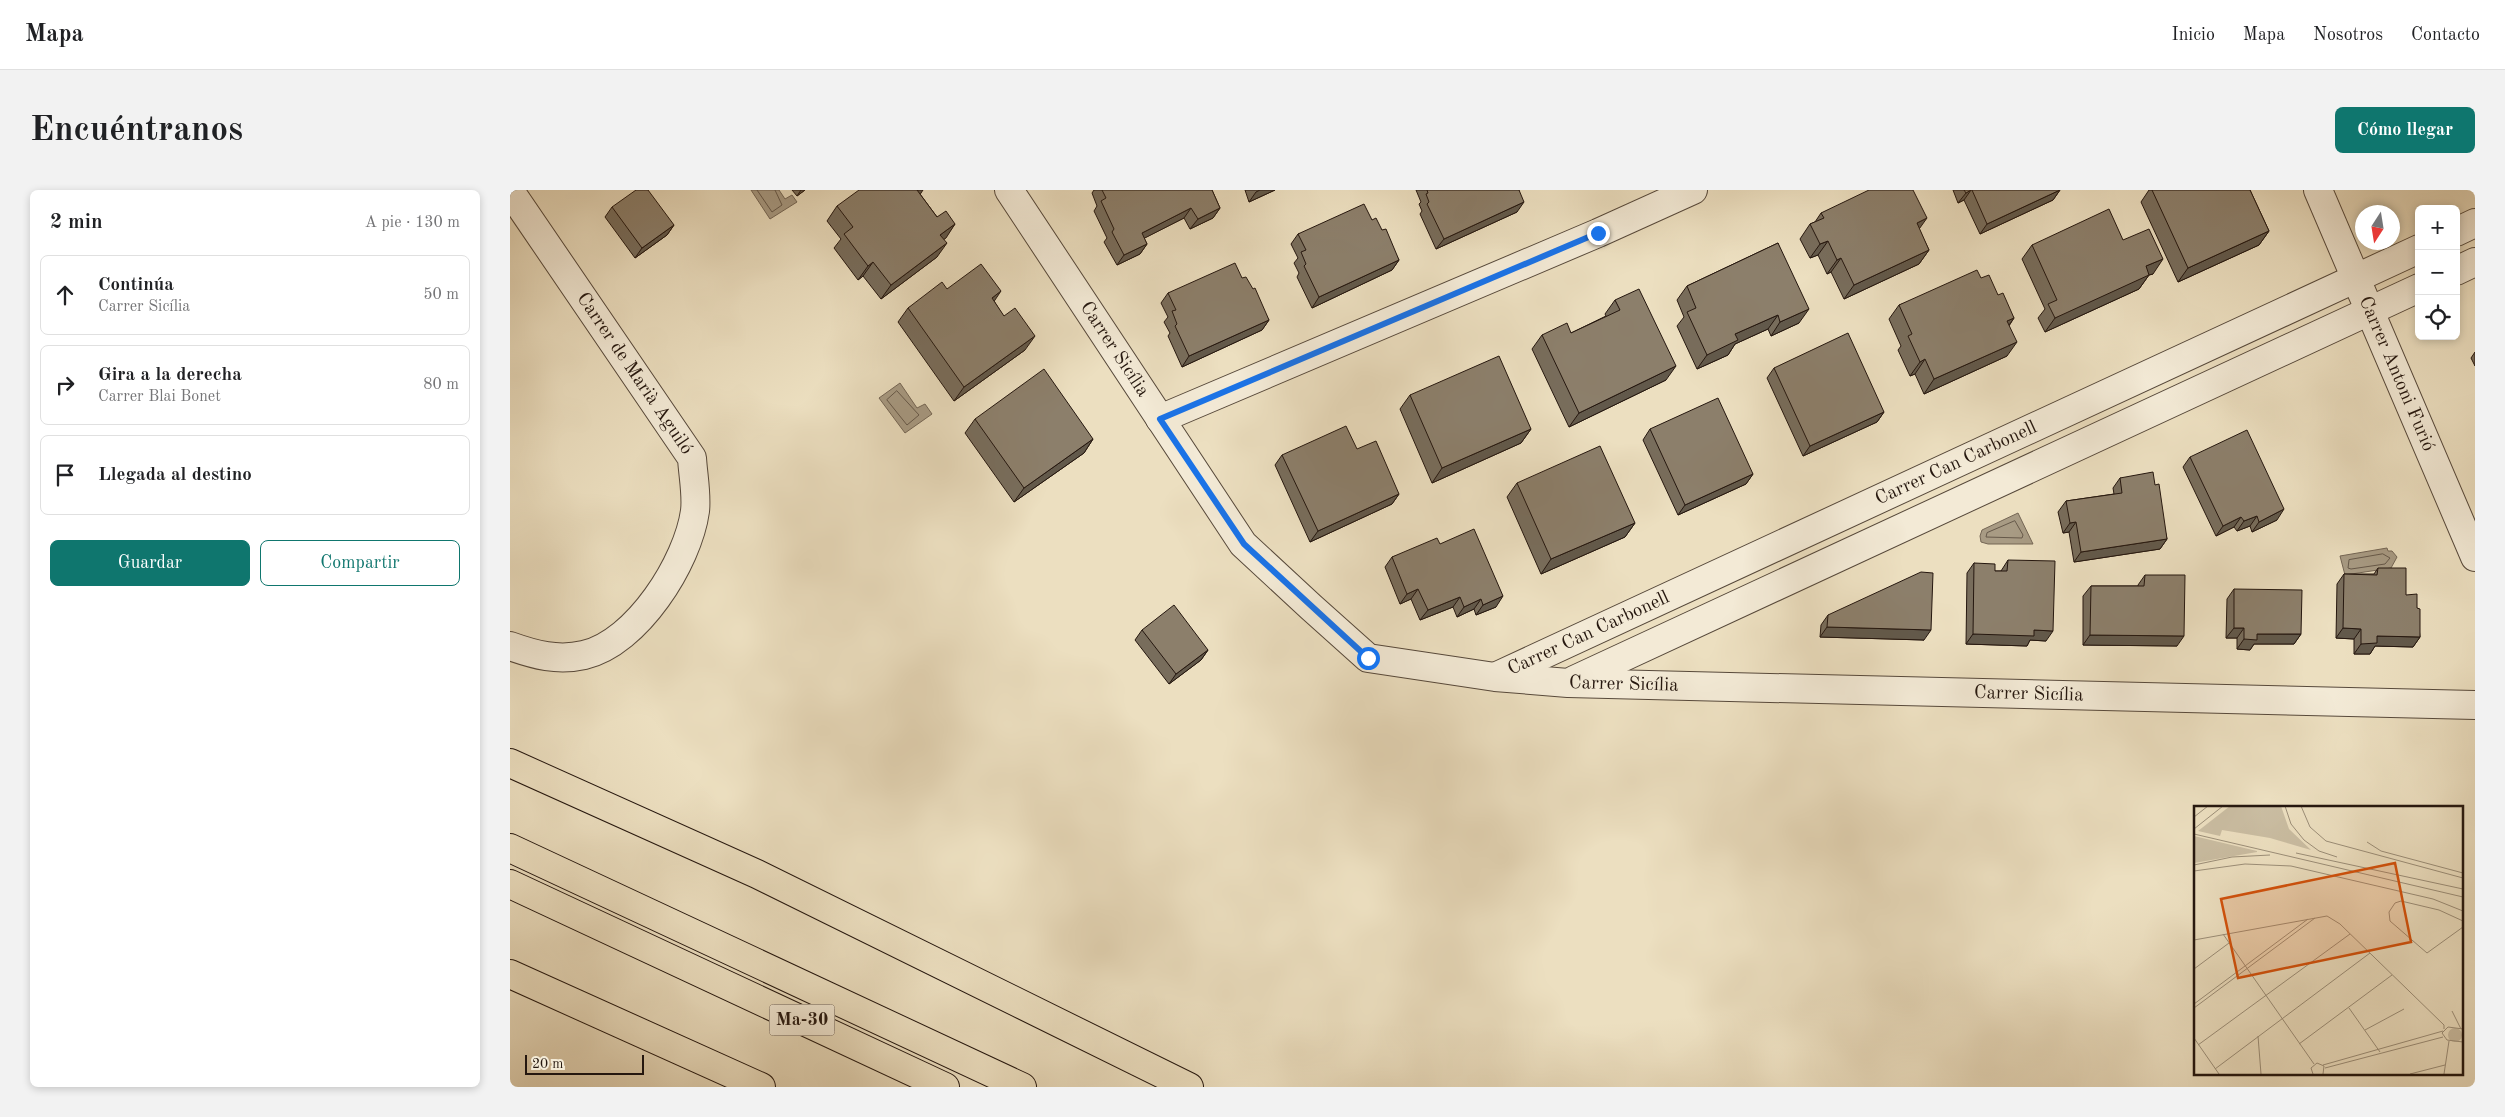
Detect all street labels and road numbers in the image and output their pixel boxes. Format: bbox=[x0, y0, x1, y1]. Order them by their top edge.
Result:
street label: Carrer de Marià Aguiló bbox=[573, 289, 696, 458]
street label: Carrer Antoni Furió bbox=[2355, 294, 2438, 454]
street label: Carrer Sicília bbox=[1076, 298, 1153, 401]
street label: Carrer Can Carbonell bbox=[1872, 418, 2040, 509]
street label: Carrer Can Carbonell bbox=[1505, 588, 1672, 679]
street label: Carrer Sicília bbox=[1569, 674, 1679, 695]
street label: Carrer Sicília bbox=[1974, 683, 2084, 705]
road number: Ma-30 bbox=[770, 1004, 834, 1036]

